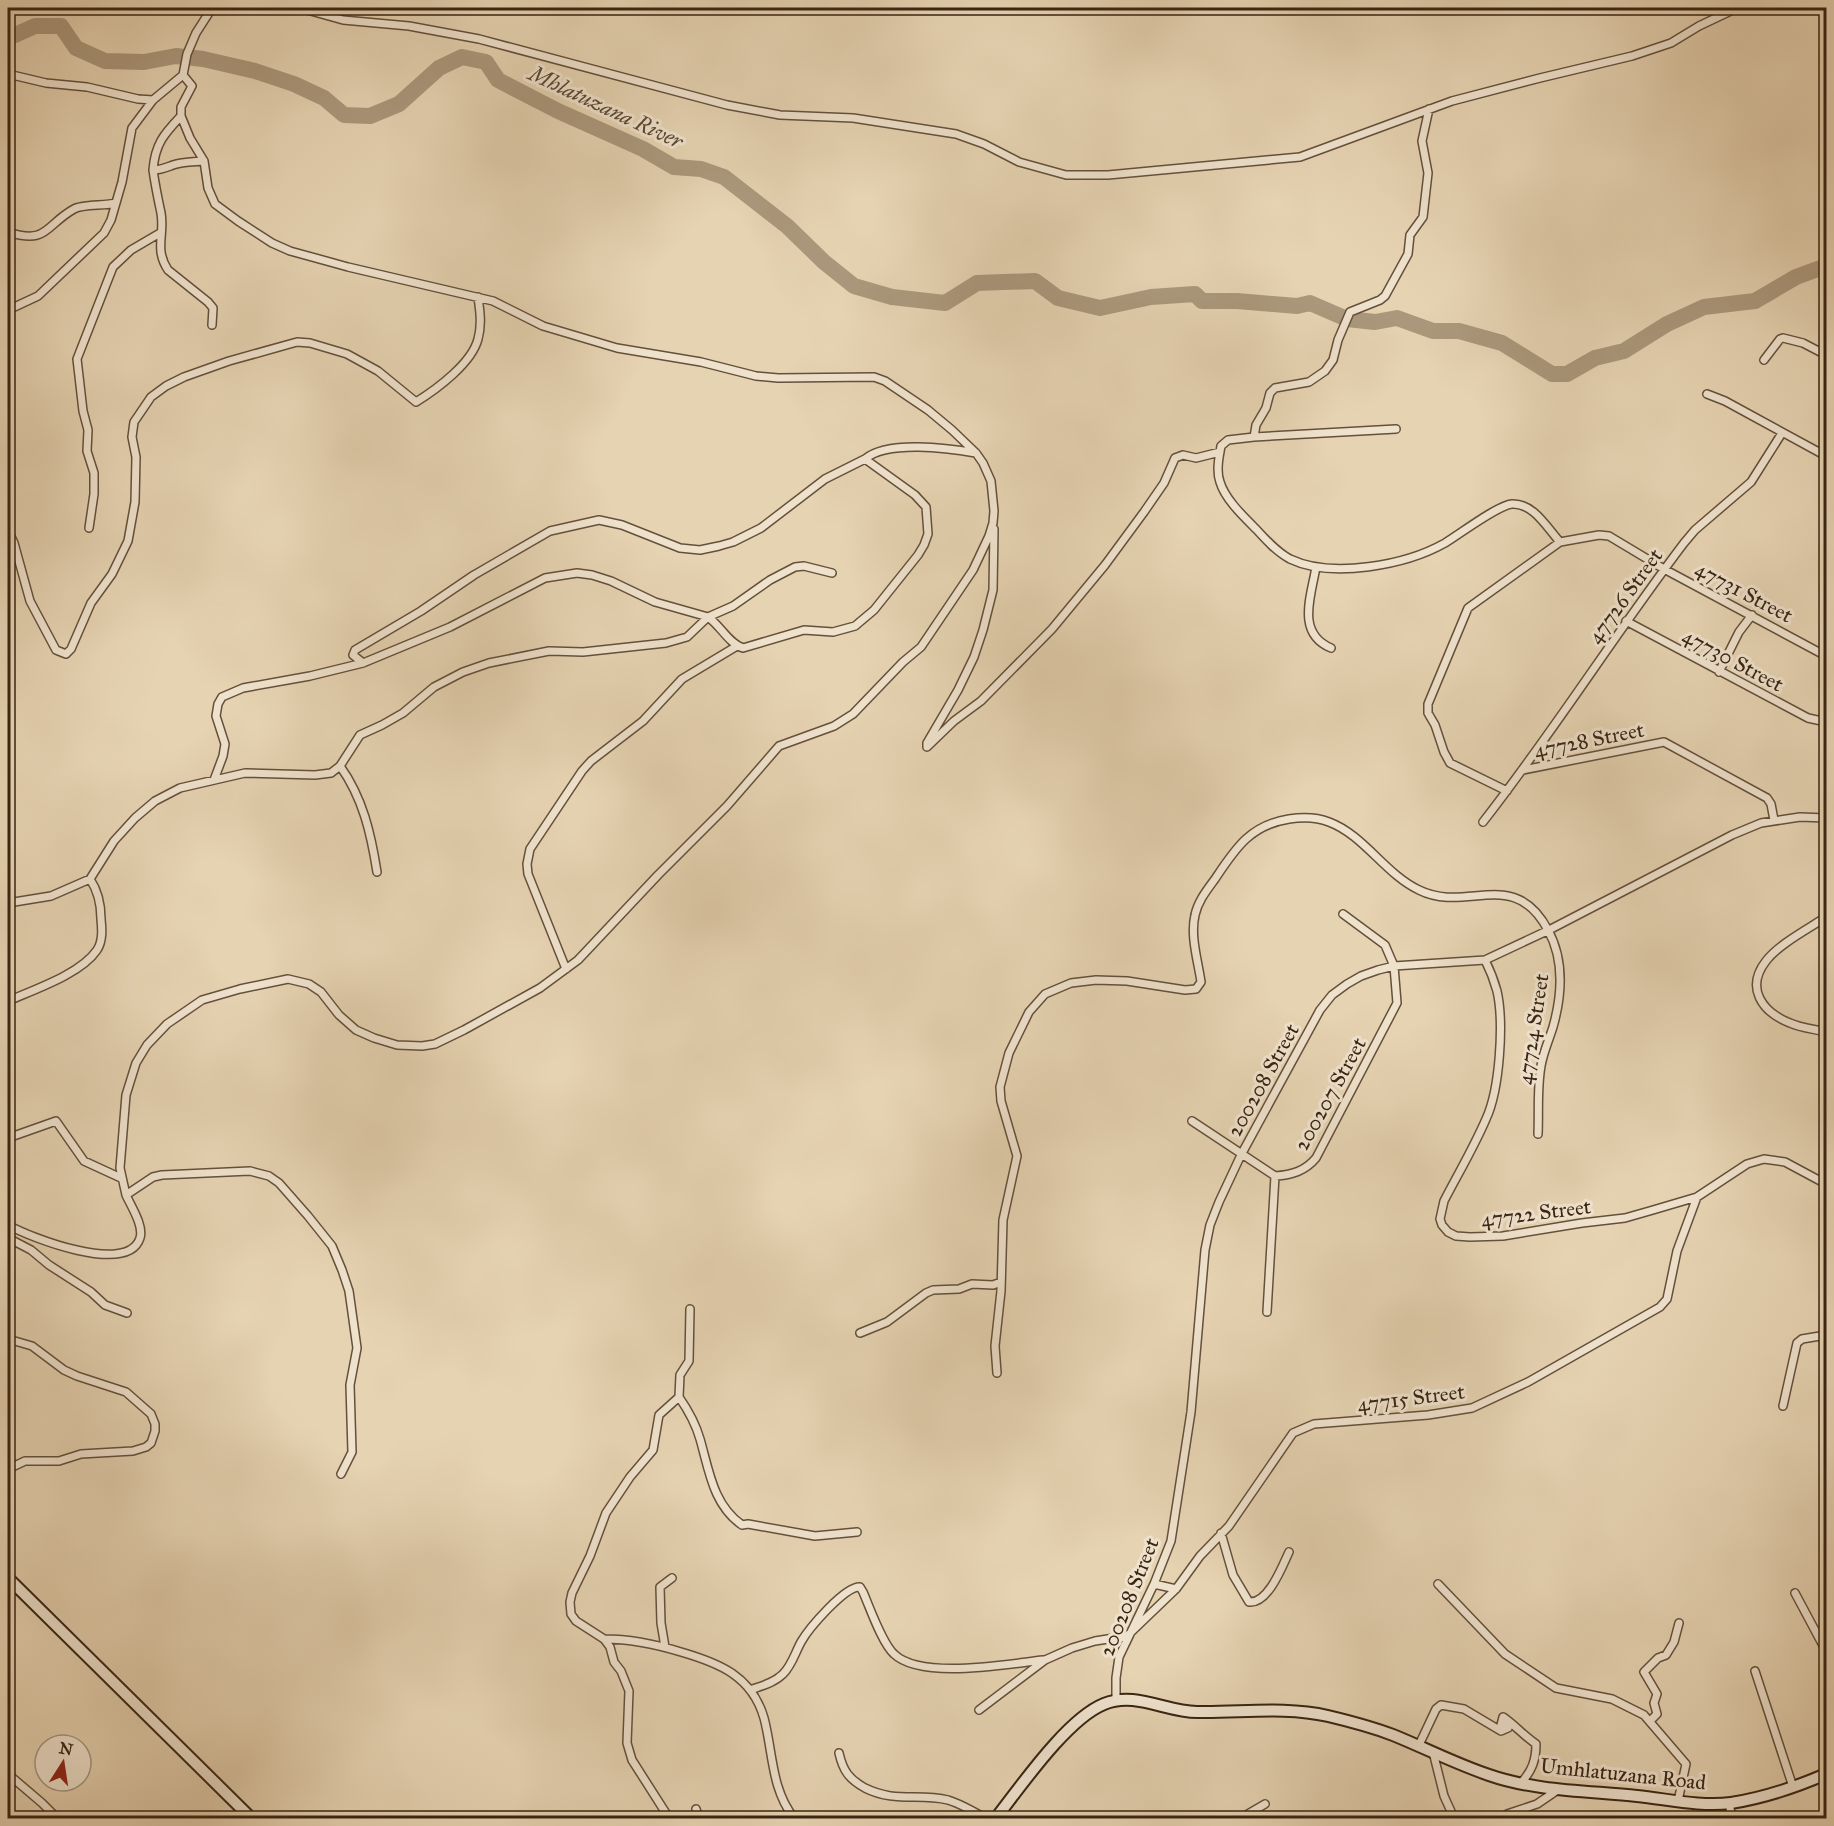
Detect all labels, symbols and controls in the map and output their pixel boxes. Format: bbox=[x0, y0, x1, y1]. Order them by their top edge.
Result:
water label: Mhlatuzana River bbox=[523, 59, 689, 155]
street label: 47726 Street bbox=[1582, 543, 1668, 649]
street label: 47731 Street bbox=[1691, 556, 1798, 629]
street label: 47730 Street bbox=[1678, 623, 1788, 698]
street label: 47728 Street bbox=[1532, 717, 1647, 763]
street label: 47724 Street bbox=[1511, 971, 1555, 1086]
street label: 200208 Street bbox=[1221, 1018, 1305, 1141]
street label: 200207 Street bbox=[1288, 1032, 1372, 1155]
street label: 47722 Street bbox=[1480, 1193, 1593, 1233]
street label: 47715 Street bbox=[1356, 1378, 1467, 1417]
street label: 200208 Street bbox=[1093, 1534, 1165, 1660]
north arrow bbox=[33, 1733, 93, 1793]
text: N bbox=[57, 1738, 75, 1760]
street label: Umhlatuzana Road bbox=[1539, 1752, 1708, 1796]

